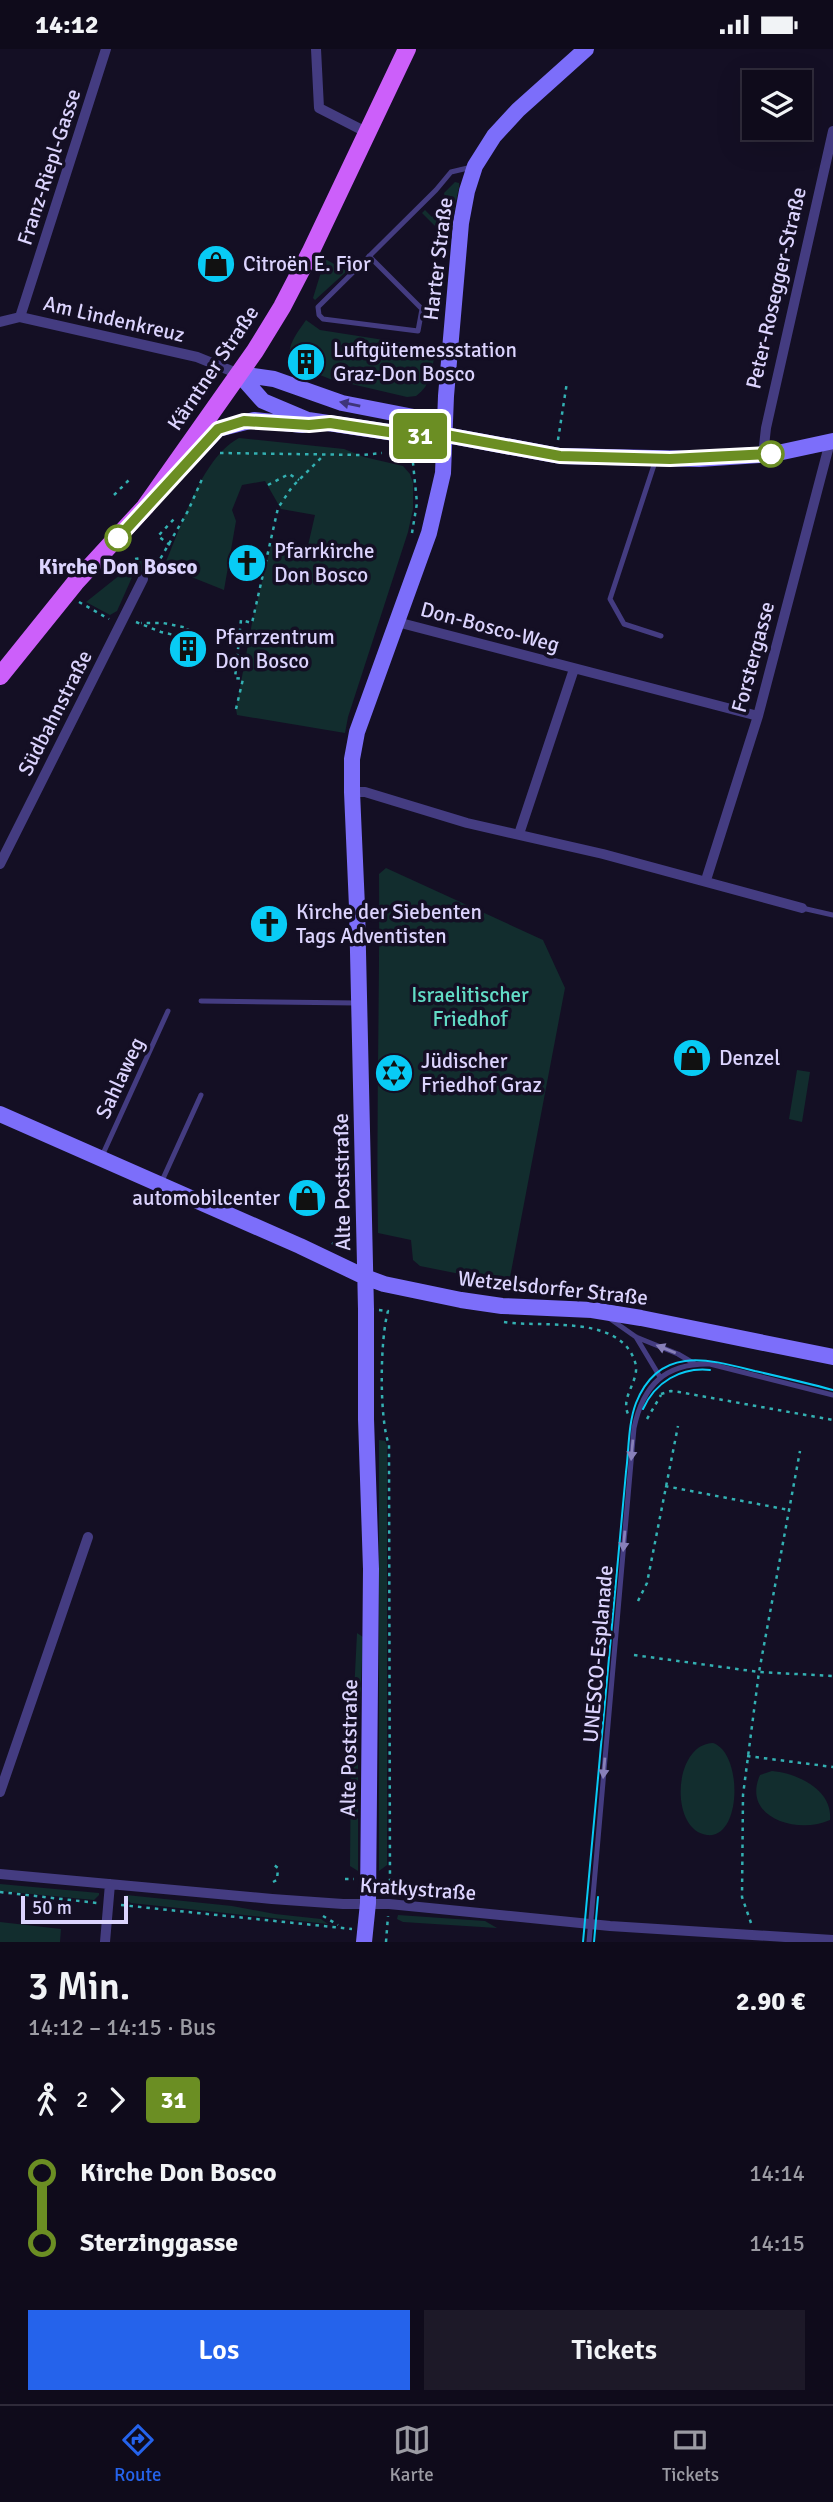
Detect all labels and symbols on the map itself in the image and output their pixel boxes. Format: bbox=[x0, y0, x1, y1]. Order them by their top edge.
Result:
street label: Franz-Riepl-Gasse bbox=[11, 86, 87, 248]
street label: Peter-Rosegger-Straße bbox=[740, 185, 812, 391]
street label: Harter Straße bbox=[418, 196, 458, 322]
shop icon: Citroën E. Fior bbox=[195, 243, 237, 285]
place label: Citroën E. Fior bbox=[243, 251, 371, 277]
street label: Am Lindenkreuz bbox=[41, 290, 187, 348]
street label: Kärntner Straße bbox=[162, 301, 264, 435]
place label: Luftgütemessstation Graz-Don Bosco bbox=[333, 337, 517, 387]
building icon: Luftgütemessstation Graz-Don Bosco bbox=[285, 341, 327, 383]
one-way arrow bbox=[339, 399, 361, 410]
line badge: 31 bbox=[388, 413, 452, 459]
unlabelled marker bbox=[758, 441, 784, 467]
marker: Kirche Don Bosco bbox=[105, 525, 131, 551]
place label: Pfarrkirche Don Bosco bbox=[274, 538, 375, 588]
church icon: Pfarrkirche Don Bosco bbox=[226, 542, 268, 584]
place label: Kirche Don Bosco bbox=[39, 554, 197, 580]
street label: Don-Bosco-Weg bbox=[418, 596, 562, 658]
street label: Forstergasse bbox=[726, 599, 780, 715]
place label: Pfarrzentrum Don Bosco bbox=[215, 624, 335, 674]
building icon: Pfarrzentrum Don Bosco bbox=[167, 628, 209, 670]
street label: Südbahnstraße bbox=[12, 646, 98, 780]
place label: Kirche der Siebenten Tags Adventisten bbox=[296, 899, 482, 949]
church icon: Kirche der Siebenten Tags Adventisten bbox=[248, 903, 290, 945]
park label: Israelitischer Friedhof bbox=[411, 982, 529, 1032]
street label: Sahlaweg bbox=[90, 1033, 150, 1123]
shop icon: Denzel bbox=[671, 1037, 713, 1079]
place label: Denzel bbox=[719, 1045, 780, 1071]
place label: Jüdischer Friedhof Graz bbox=[421, 1048, 542, 1098]
synagogue icon: Jüdischer Friedhof Graz bbox=[373, 1052, 415, 1094]
street label: Alte Poststraße bbox=[328, 1113, 356, 1251]
shop icon: automobilcenter bbox=[286, 1177, 328, 1219]
place label: automobilcenter bbox=[132, 1185, 280, 1211]
street label: Wetzelsdorfer Straße bbox=[457, 1265, 649, 1311]
one-way arrow bbox=[655, 1344, 676, 1355]
one-way arrow bbox=[626, 1440, 637, 1462]
one-way arrow bbox=[618, 1530, 629, 1552]
street label: UNESCO-Esplanade bbox=[577, 1564, 619, 1744]
street label: Alte Poststraße bbox=[335, 1679, 363, 1817]
one-way arrow bbox=[598, 1757, 609, 1779]
street label: Kratkystraße bbox=[359, 1872, 477, 1906]
scale bar bbox=[21, 1893, 128, 1925]

